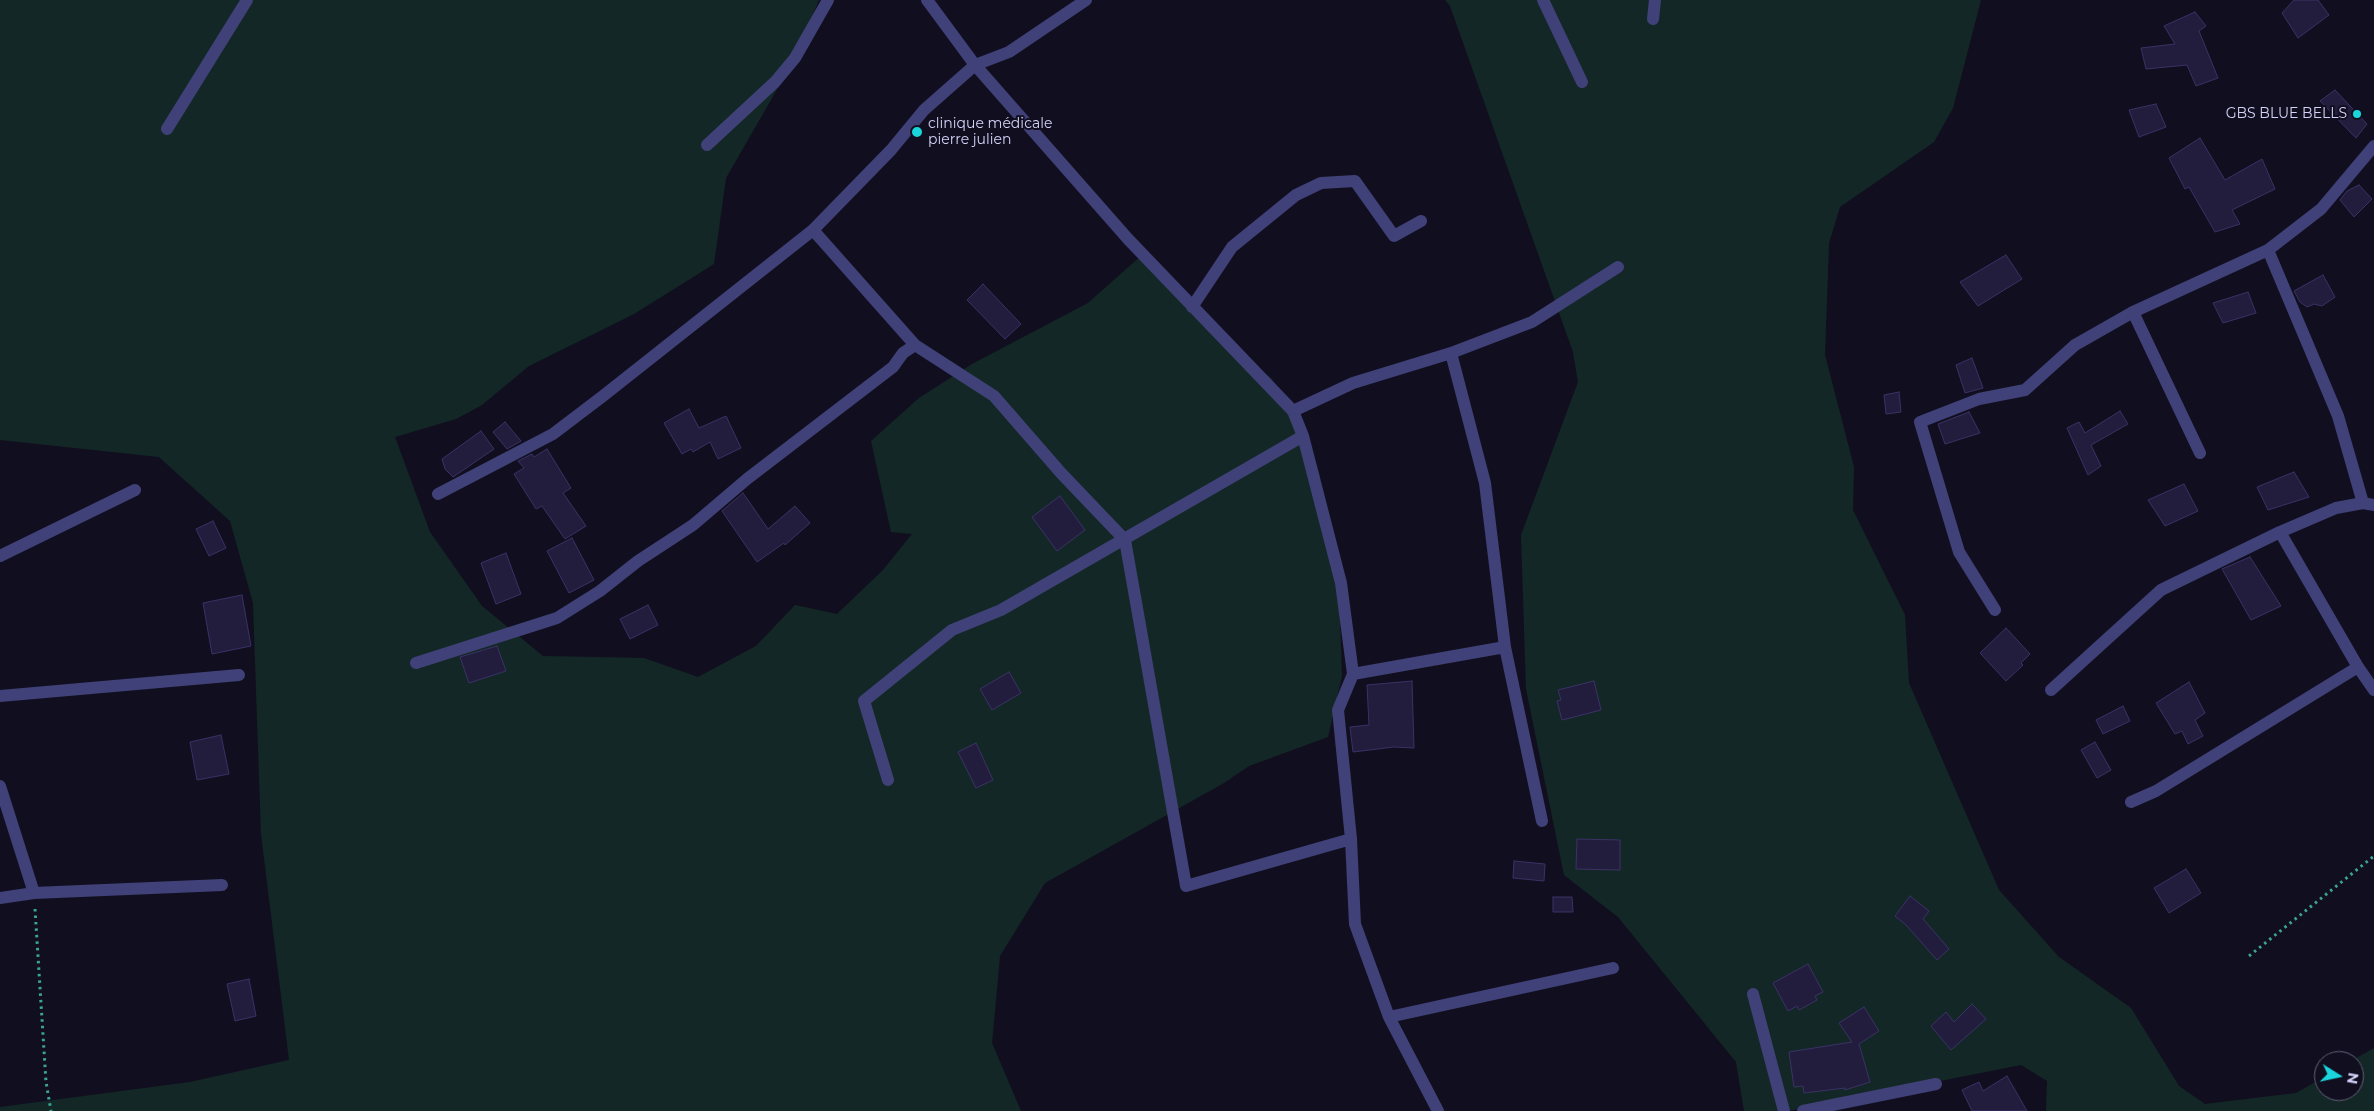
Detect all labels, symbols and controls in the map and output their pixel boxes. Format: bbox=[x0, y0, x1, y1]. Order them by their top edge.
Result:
place label: GBS BLUE BELLS bbox=[2226, 106, 2347, 122]
marker: GBS BLUE BELLS bbox=[2351, 108, 2363, 120]
place label: clinique médicale pierre julien bbox=[928, 116, 1052, 148]
marker: clinique médicale pierre julien bbox=[910, 125, 924, 139]
north arrow bbox=[2314, 1051, 2364, 1101]
text: N bbox=[2343, 1071, 2363, 1086]

